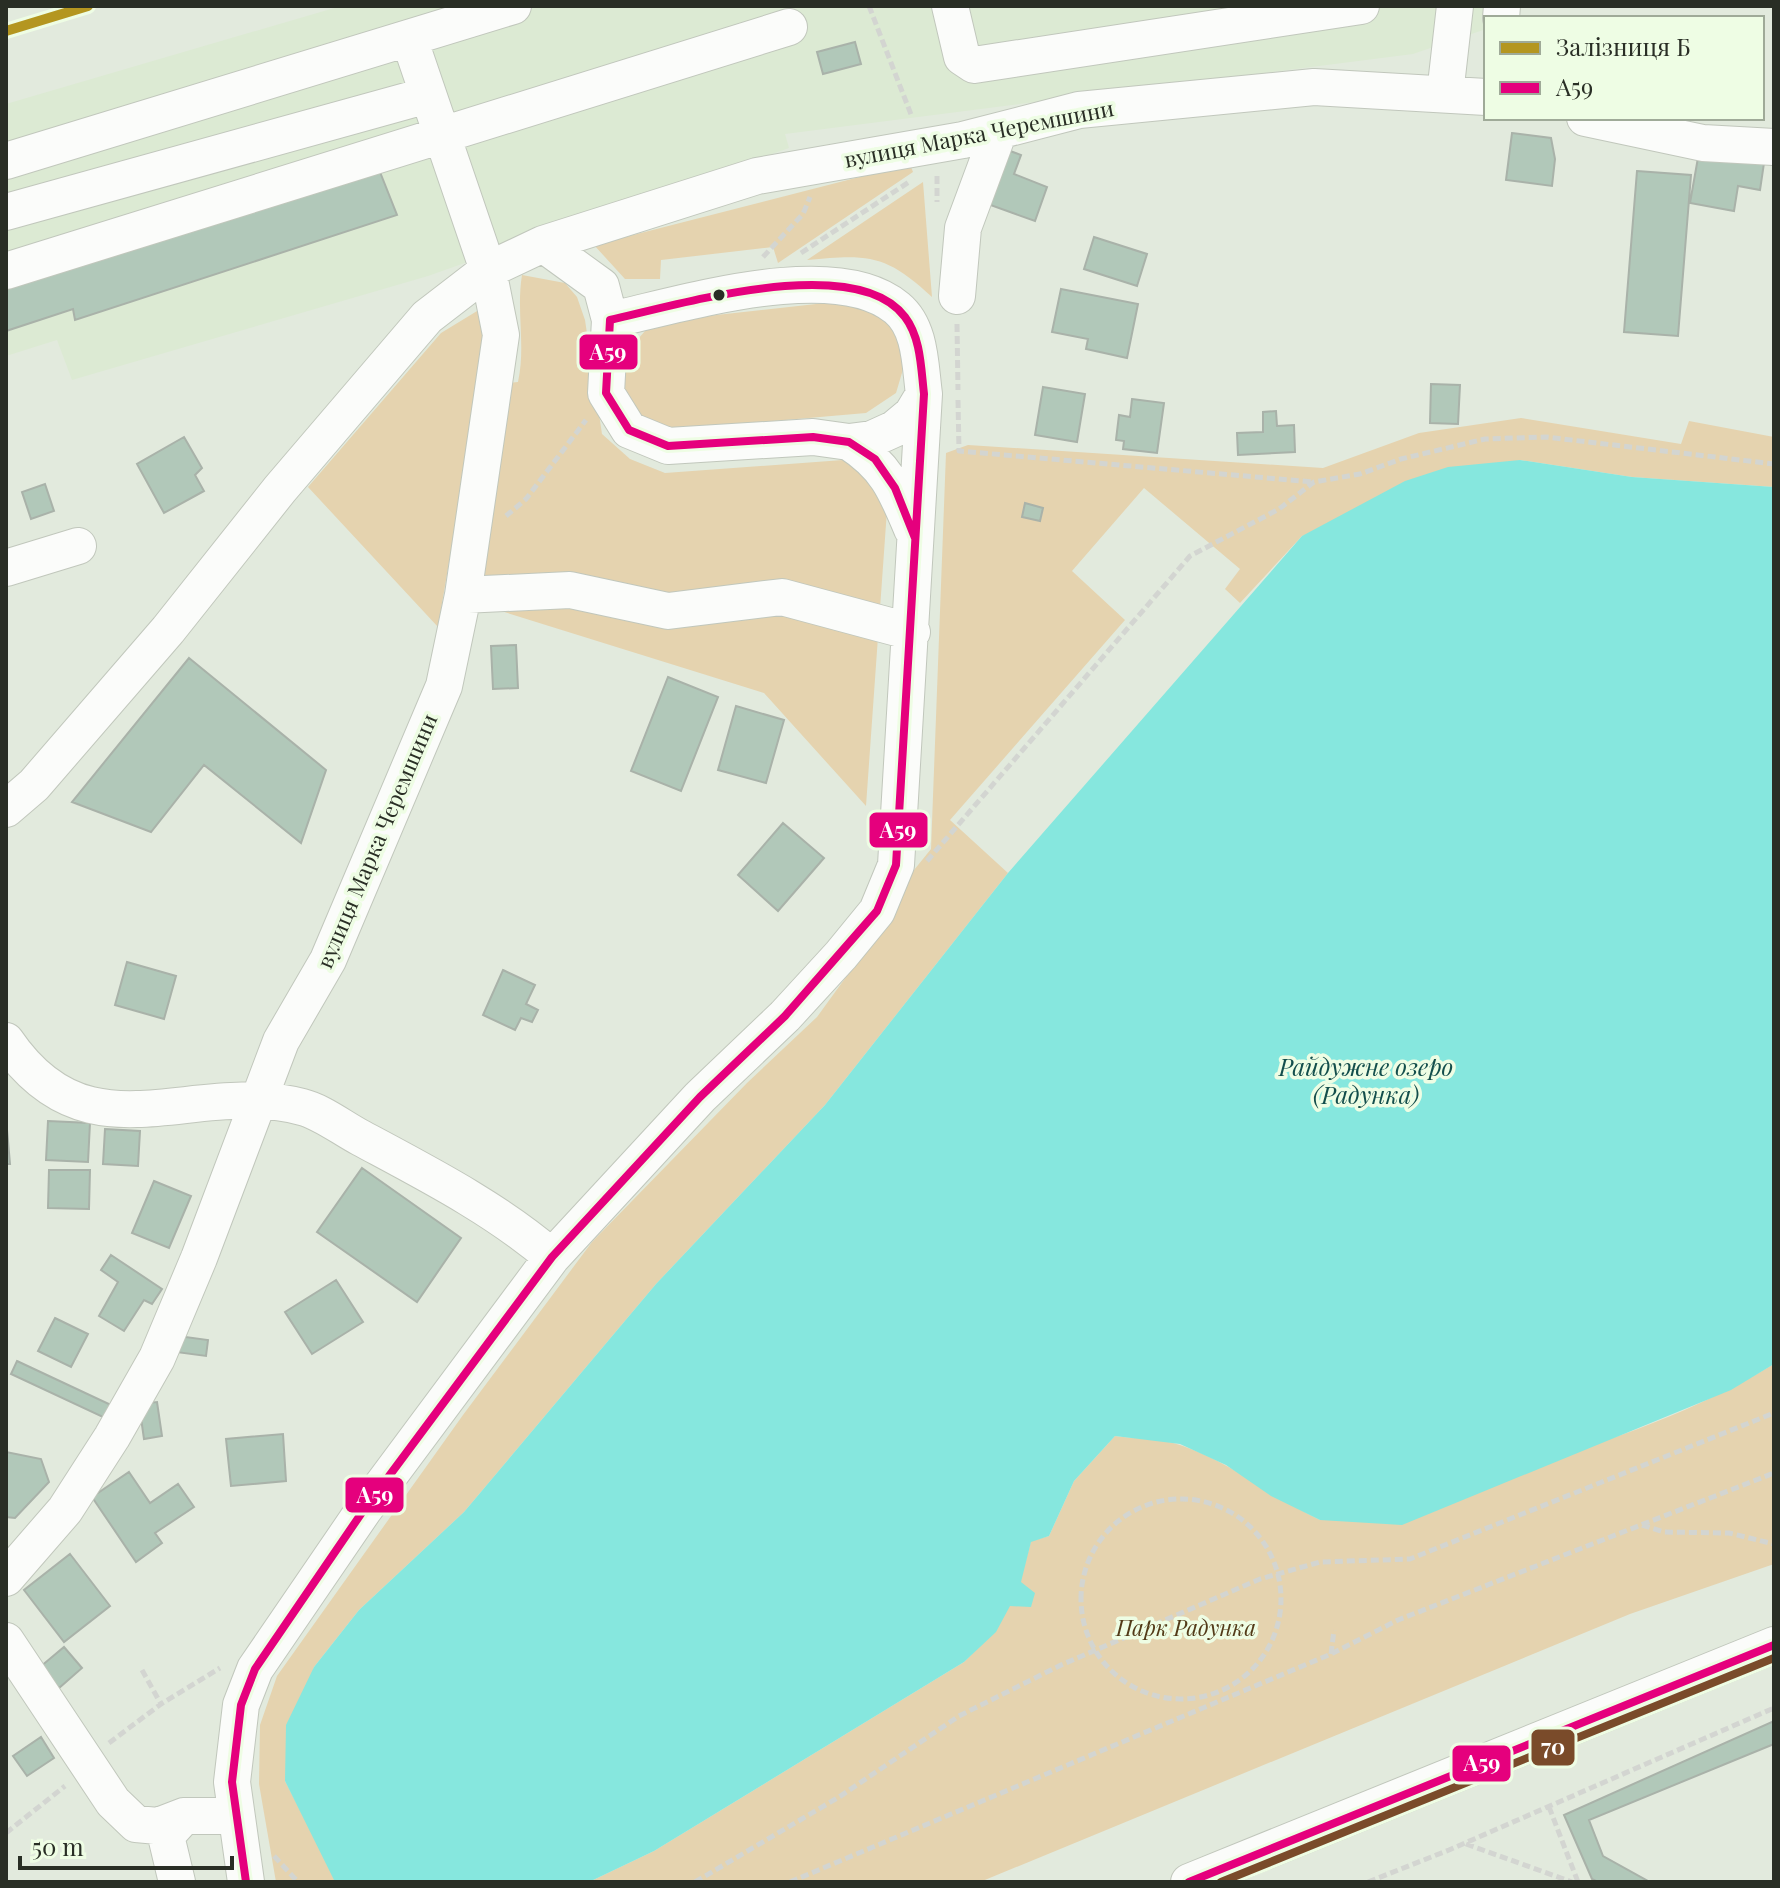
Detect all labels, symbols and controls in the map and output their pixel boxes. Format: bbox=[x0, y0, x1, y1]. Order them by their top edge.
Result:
legend bbox=[1484, 16, 1764, 120]
text: Залізниця Б bbox=[1556, 30, 1691, 62]
text: А59 bbox=[1555, 70, 1593, 102]
street label: вулиця Марка Черемшини bbox=[841, 92, 1116, 174]
unlabelled marker bbox=[711, 287, 727, 303]
line badge: А59 bbox=[578, 333, 639, 371]
text: А59 bbox=[589, 336, 626, 366]
street label: вулиця Марка Черемшини bbox=[309, 708, 443, 973]
line badge: А59 bbox=[868, 811, 929, 849]
text: А59 bbox=[879, 814, 916, 844]
water label: Райдужне озеро (Радунка) bbox=[1278, 1050, 1453, 1110]
line badge: А59 bbox=[344, 1476, 405, 1514]
text: А59 bbox=[356, 1479, 393, 1509]
park label: Парк Радунка bbox=[1115, 1612, 1256, 1642]
line badge: 70 bbox=[1530, 1728, 1576, 1767]
text: 70 bbox=[1541, 1731, 1565, 1761]
line badge: А59 bbox=[1451, 1744, 1512, 1783]
text: А59 bbox=[1463, 1747, 1500, 1777]
scale bar bbox=[20, 1820, 232, 1870]
text: 50 m bbox=[32, 1830, 84, 1862]

